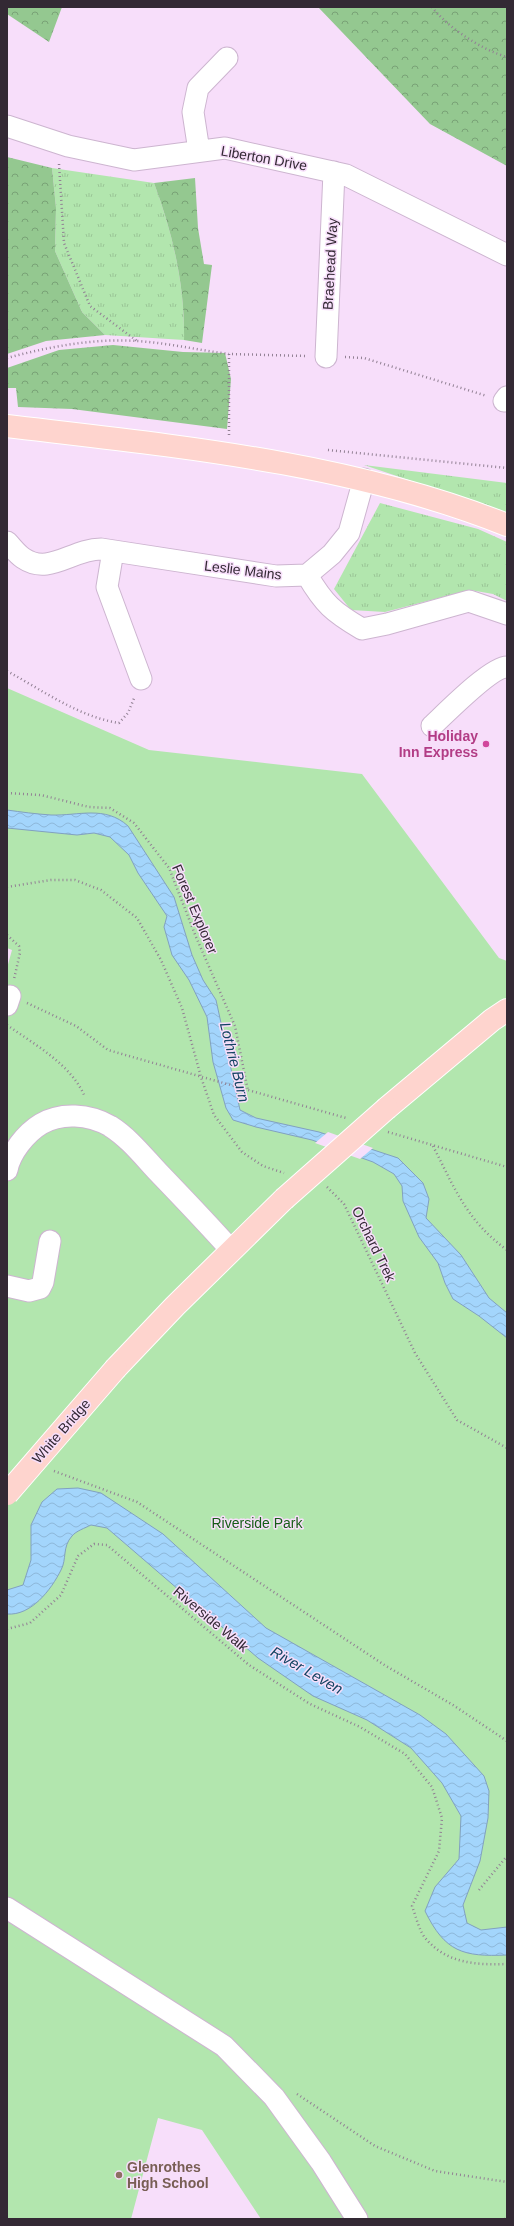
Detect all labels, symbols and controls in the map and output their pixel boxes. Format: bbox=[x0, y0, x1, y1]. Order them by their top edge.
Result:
street label: Liberton Drive bbox=[220, 143, 309, 173]
street label: Braehead Way bbox=[320, 218, 340, 310]
street label: Leslie Mains bbox=[203, 557, 283, 583]
place label: Holiday Inn Express bbox=[399, 728, 478, 760]
marker: Holiday Inn Express bbox=[481, 739, 491, 749]
street label: Forest Explorer bbox=[169, 862, 221, 956]
water label: Lothrie Burn bbox=[217, 1020, 253, 1104]
street label: Orchard Trek bbox=[349, 1204, 400, 1285]
street label: White Bridge bbox=[29, 1395, 93, 1466]
park label: Riverside Park bbox=[211, 1515, 304, 1531]
street label: Riverside Walk bbox=[170, 1583, 252, 1656]
water label: River Leven bbox=[268, 1643, 346, 1697]
place label: Glenrothes High School bbox=[127, 2159, 209, 2191]
marker: Glenrothes High School bbox=[114, 2170, 124, 2180]

